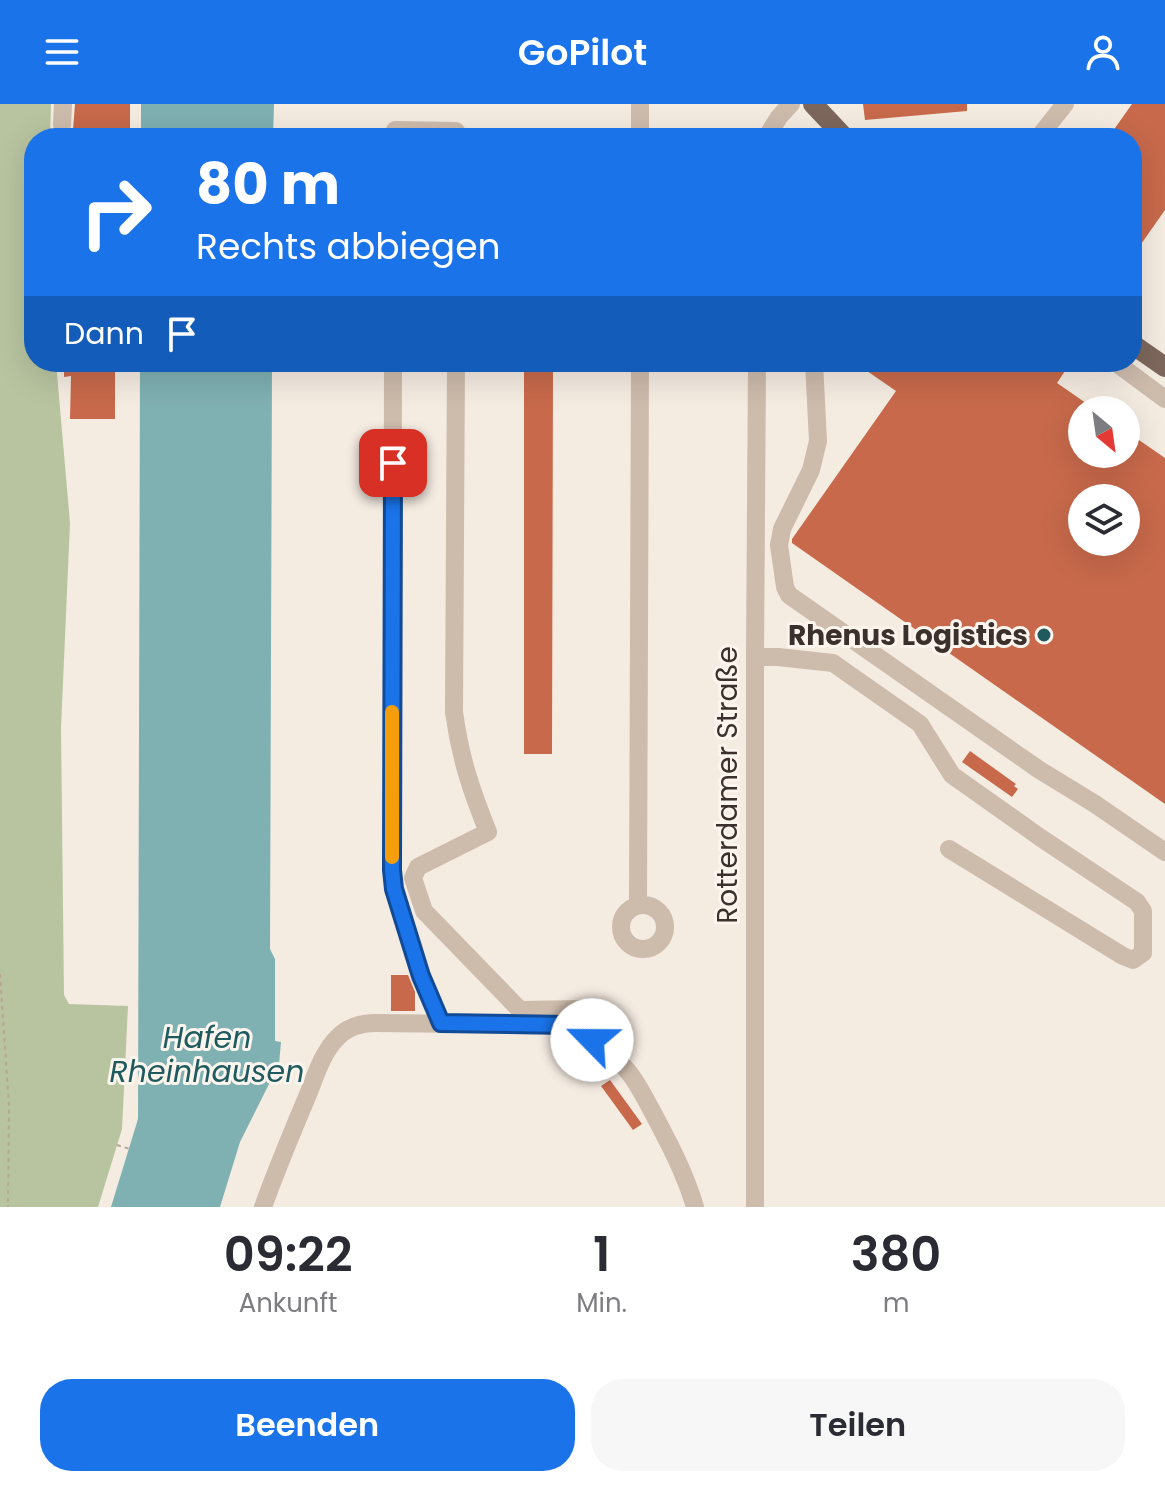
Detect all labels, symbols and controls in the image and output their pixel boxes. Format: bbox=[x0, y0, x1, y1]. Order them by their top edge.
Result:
text: GoPilot bbox=[518, 27, 647, 78]
icon: menu bbox=[40, 30, 84, 74]
icon: person bbox=[1081, 30, 1125, 74]
text: 80 m bbox=[196, 145, 340, 224]
icon: right bbox=[64, 160, 168, 264]
text: Rechts abbiegen bbox=[196, 221, 501, 272]
text: Dann bbox=[64, 312, 144, 355]
icon: arrive bbox=[160, 312, 204, 356]
north arrow bbox=[1068, 396, 1140, 468]
map controls bbox=[1068, 396, 1140, 556]
pin bbox=[359, 429, 427, 497]
icon: arrive bbox=[371, 441, 415, 485]
button: layers bbox=[1068, 484, 1140, 556]
place label: Rhenus Logistics bbox=[788, 616, 1028, 655]
marker: Rhenus Logistics bbox=[1035, 626, 1053, 644]
street label: Rotterdamer Straße bbox=[708, 646, 747, 924]
position arrow bbox=[550, 998, 634, 1082]
water label: Hafen Rheinhausen bbox=[110, 1016, 304, 1093]
text: 09:22 bbox=[224, 1221, 352, 1288]
text: 1 bbox=[593, 1221, 610, 1288]
text: 380 bbox=[851, 1221, 941, 1288]
text: Ankunft bbox=[239, 1285, 338, 1321]
text: Min. bbox=[576, 1285, 627, 1321]
text: m bbox=[883, 1285, 909, 1321]
button: Beenden bbox=[40, 1379, 575, 1471]
button: Teilen bbox=[591, 1379, 1125, 1471]

